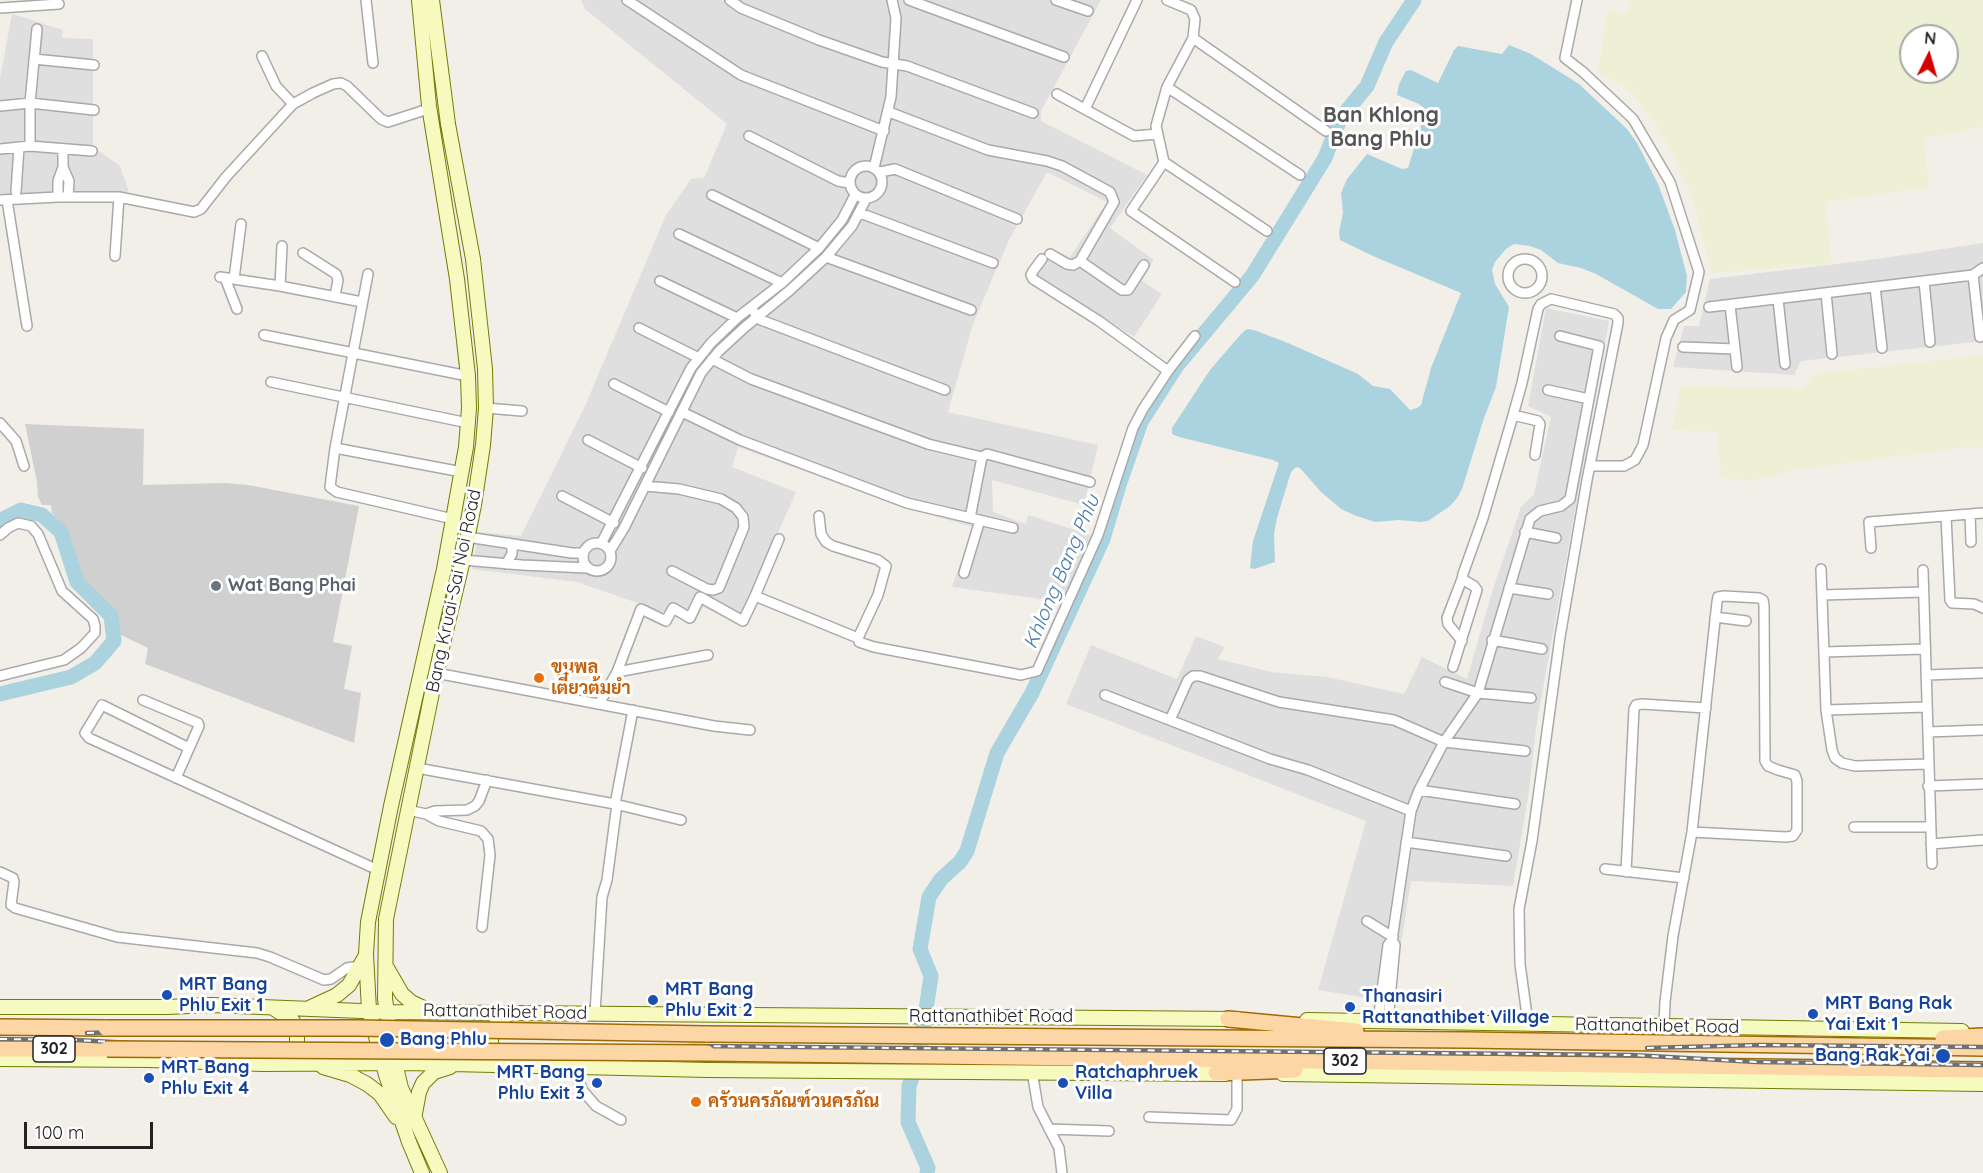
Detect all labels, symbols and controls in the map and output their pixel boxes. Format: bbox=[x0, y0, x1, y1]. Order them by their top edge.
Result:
north arrow bbox=[1899, 24, 1959, 84]
text: N bbox=[1924, 28, 1937, 49]
district label: Ban Khlong Bang Phlu bbox=[1323, 103, 1439, 153]
street label: Bang Kruai-Sai Noi Road bbox=[422, 487, 486, 695]
water label: Khlong Bang Phlu bbox=[1019, 492, 1105, 652]
place label: Wat Bang Phai bbox=[228, 575, 356, 597]
marker: Wat Bang Phai bbox=[209, 579, 223, 593]
place label: ขุนพล เตี๋ยวต้มยำ bbox=[551, 657, 631, 700]
marker: ขุนพล เตี๋ยวต้มยำ bbox=[532, 671, 546, 685]
place label: MRT Bang Phlu Exit 1 bbox=[179, 974, 267, 1016]
place label: MRT Bang Phlu Exit 2 bbox=[665, 979, 753, 1022]
place label: Thanasiri Rattanathibet Village bbox=[1362, 986, 1550, 1028]
marker: MRT Bang Phlu Exit 1 bbox=[160, 988, 174, 1002]
marker: MRT Bang Phlu Exit 2 bbox=[646, 993, 660, 1007]
place label: MRT Bang Rak Yai Exit 1 bbox=[1825, 993, 1952, 1036]
street label: Rattanathibet Road bbox=[423, 1000, 587, 1024]
marker: Thanasiri Rattanathibet Village bbox=[1343, 1000, 1357, 1014]
street label: Rattanathibet Road bbox=[909, 1006, 1073, 1028]
marker: MRT Bang Rak Yai Exit 1 bbox=[1806, 1007, 1820, 1021]
street label: Rattanathibet Road bbox=[1575, 1014, 1739, 1038]
place label: Bang Phlu bbox=[400, 1029, 487, 1051]
marker: Bang Phlu bbox=[378, 1031, 396, 1049]
road number: 302 bbox=[33, 1036, 75, 1062]
place label: Bang Rak Yai bbox=[1815, 1045, 1930, 1067]
marker: Bang Rak Yai bbox=[1934, 1047, 1952, 1065]
road number: 302 bbox=[1324, 1048, 1366, 1074]
place label: MRT Bang Phlu Exit 4 bbox=[161, 1057, 249, 1100]
place label: MRT Bang Phlu Exit 3 bbox=[497, 1062, 585, 1104]
place label: Ratchaphruek Villa bbox=[1075, 1062, 1198, 1104]
marker: MRT Bang Phlu Exit 4 bbox=[142, 1071, 156, 1085]
marker: MRT Bang Phlu Exit 3 bbox=[590, 1076, 604, 1090]
marker: Ratchaphruek Villa bbox=[1056, 1076, 1070, 1090]
place label: ครัวนครภัณฑ์วนครภัณ bbox=[708, 1091, 879, 1113]
marker: ครัวนครภัณฑ์วนครภัณ bbox=[689, 1095, 703, 1109]
scale bar bbox=[27, 1110, 156, 1148]
text: 100 m bbox=[35, 1121, 84, 1144]

